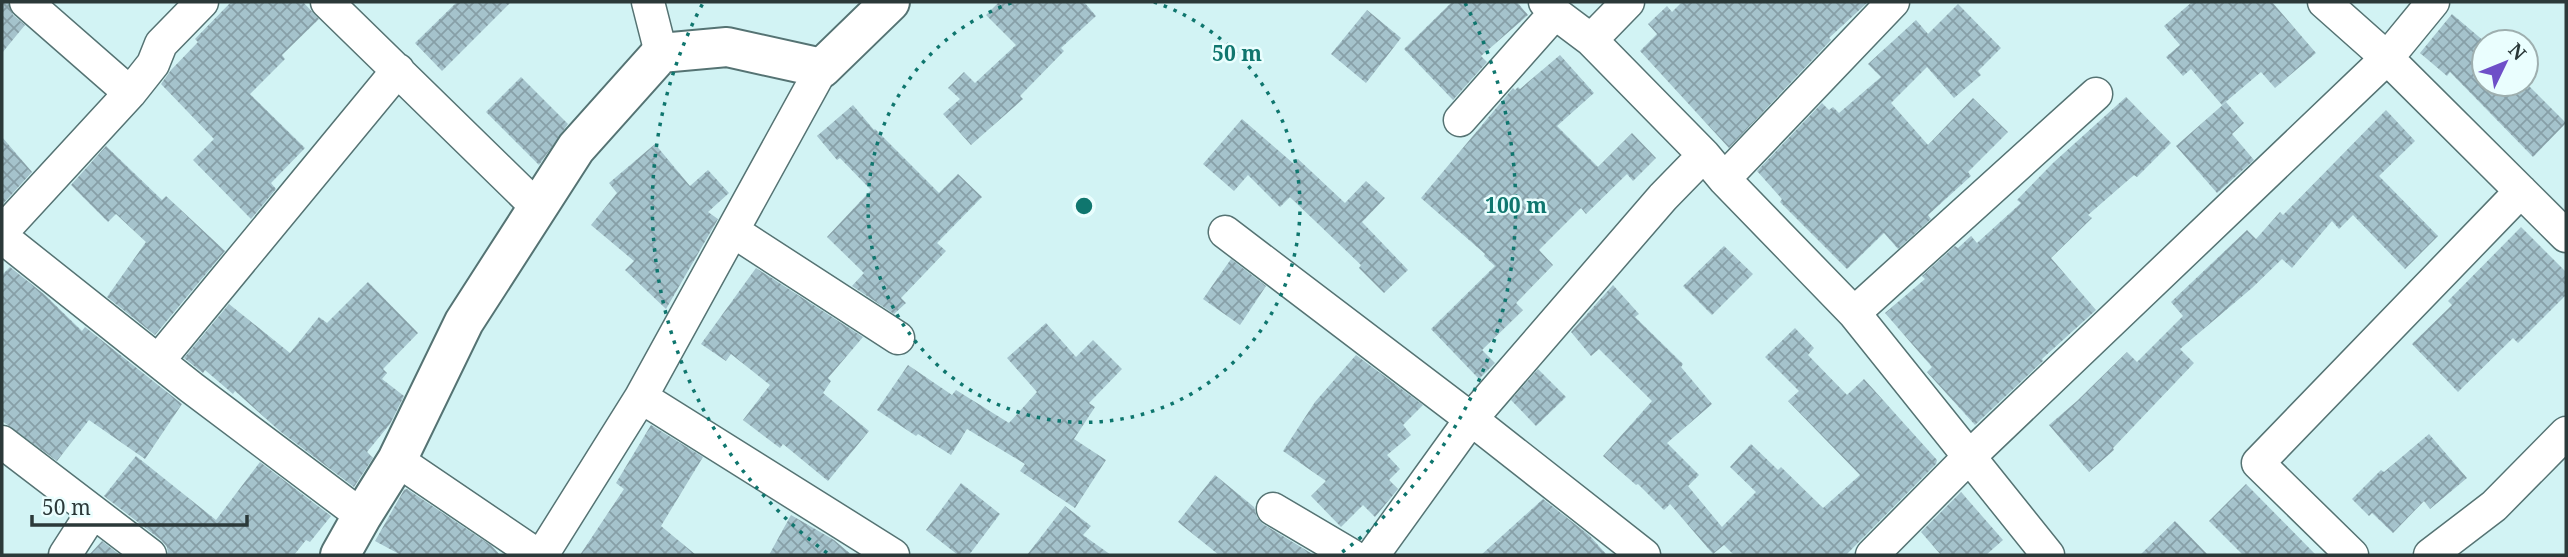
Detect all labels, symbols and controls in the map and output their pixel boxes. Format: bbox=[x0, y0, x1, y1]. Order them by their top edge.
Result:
north arrow bbox=[2470, 28, 2540, 98]
text: N bbox=[2503, 37, 2532, 66]
text: 50 m bbox=[1212, 39, 1262, 67]
text: 100 m bbox=[1485, 191, 1547, 219]
centre of rings bbox=[1072, 194, 1096, 218]
scale bar bbox=[32, 484, 247, 528]
text: 50 m bbox=[42, 493, 91, 521]

